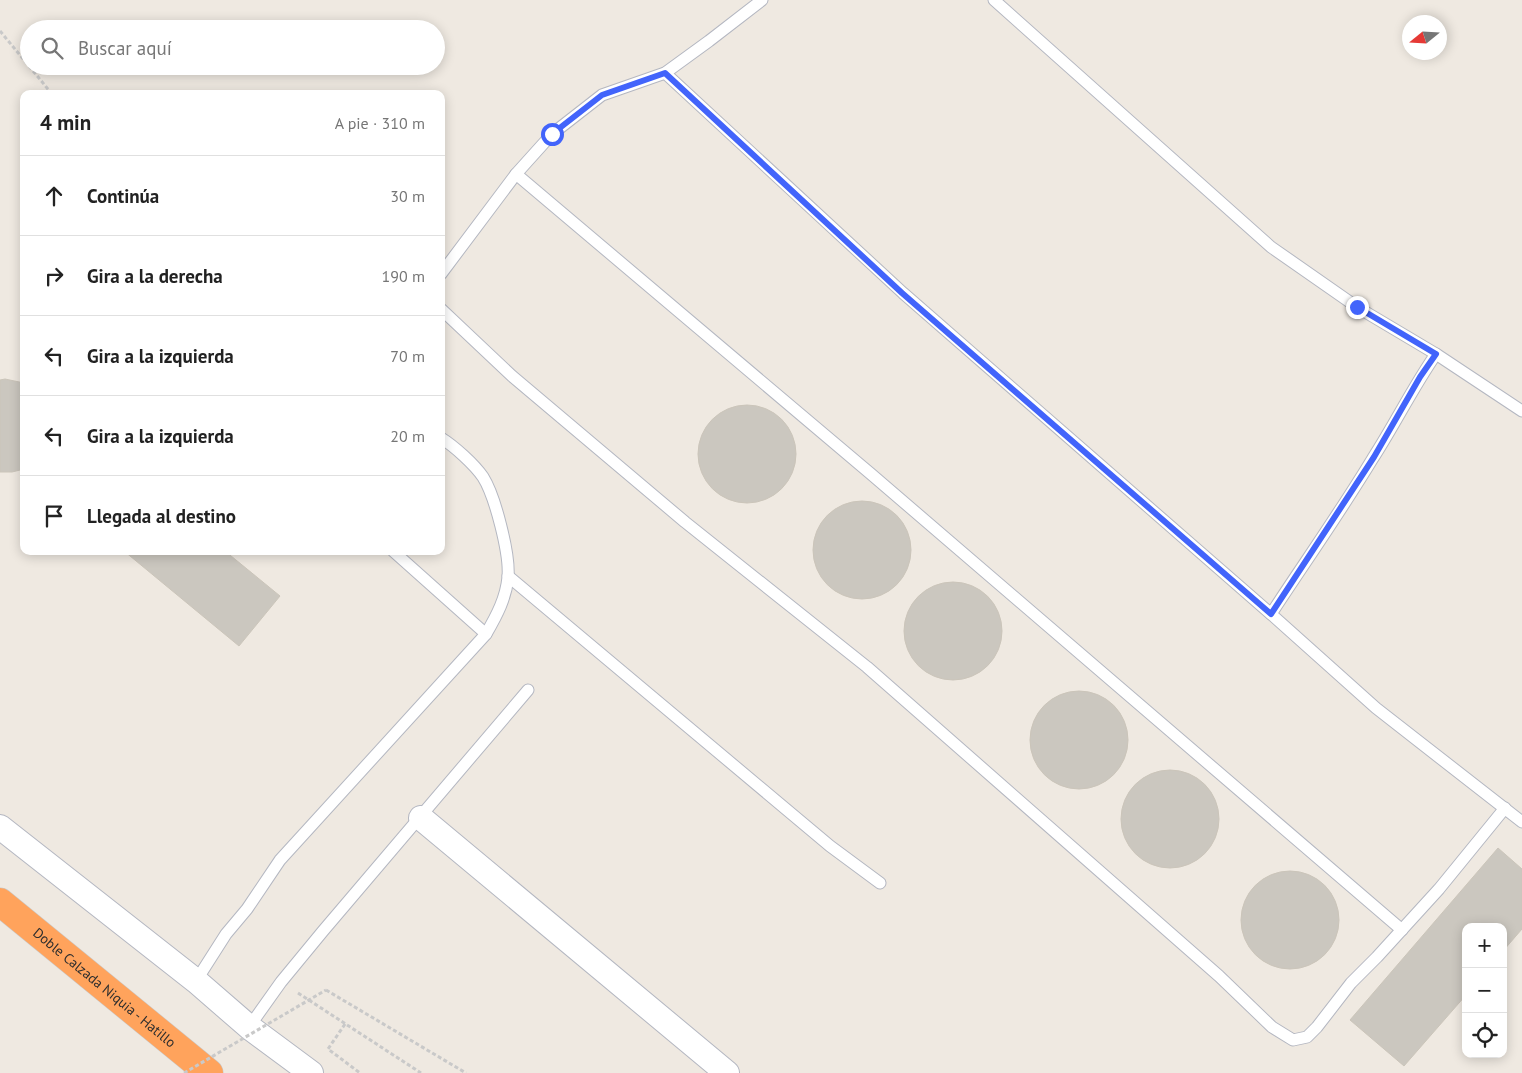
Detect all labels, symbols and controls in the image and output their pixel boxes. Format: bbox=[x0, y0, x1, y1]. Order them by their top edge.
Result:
north arrow bbox=[1402, 15, 1447, 60]
search box bbox=[20, 20, 445, 75]
icon: search bbox=[38, 34, 66, 62]
text: Buscar aquí bbox=[78, 36, 172, 60]
text: 4 min bbox=[40, 109, 91, 136]
text: A pie · 310 m bbox=[335, 113, 425, 133]
route start bbox=[541, 123, 564, 146]
icon: ahead bbox=[40, 182, 68, 210]
text: Continúa bbox=[87, 184, 159, 208]
text: 30 m bbox=[390, 186, 425, 206]
icon: right bbox=[40, 262, 68, 290]
text: Gira a la derecha bbox=[87, 264, 223, 288]
text: 190 m bbox=[382, 266, 425, 286]
route end bbox=[1346, 296, 1369, 319]
icon: left bbox=[40, 342, 68, 370]
text: Gira a la izquierda bbox=[87, 344, 234, 368]
text: 70 m bbox=[390, 346, 425, 366]
icon: left bbox=[40, 422, 68, 450]
text: Gira a la izquierda bbox=[87, 424, 234, 448]
text: 20 m bbox=[390, 426, 425, 446]
icon: arrive bbox=[40, 502, 68, 530]
text: Llegada al destino bbox=[87, 504, 236, 528]
map controls bbox=[1462, 923, 1507, 1058]
button: + bbox=[1462, 923, 1507, 968]
street label: Doble Calzada Niquia - Hatillo bbox=[29, 924, 180, 1051]
button: − bbox=[1462, 968, 1507, 1013]
button: locate bbox=[1462, 1013, 1507, 1058]

